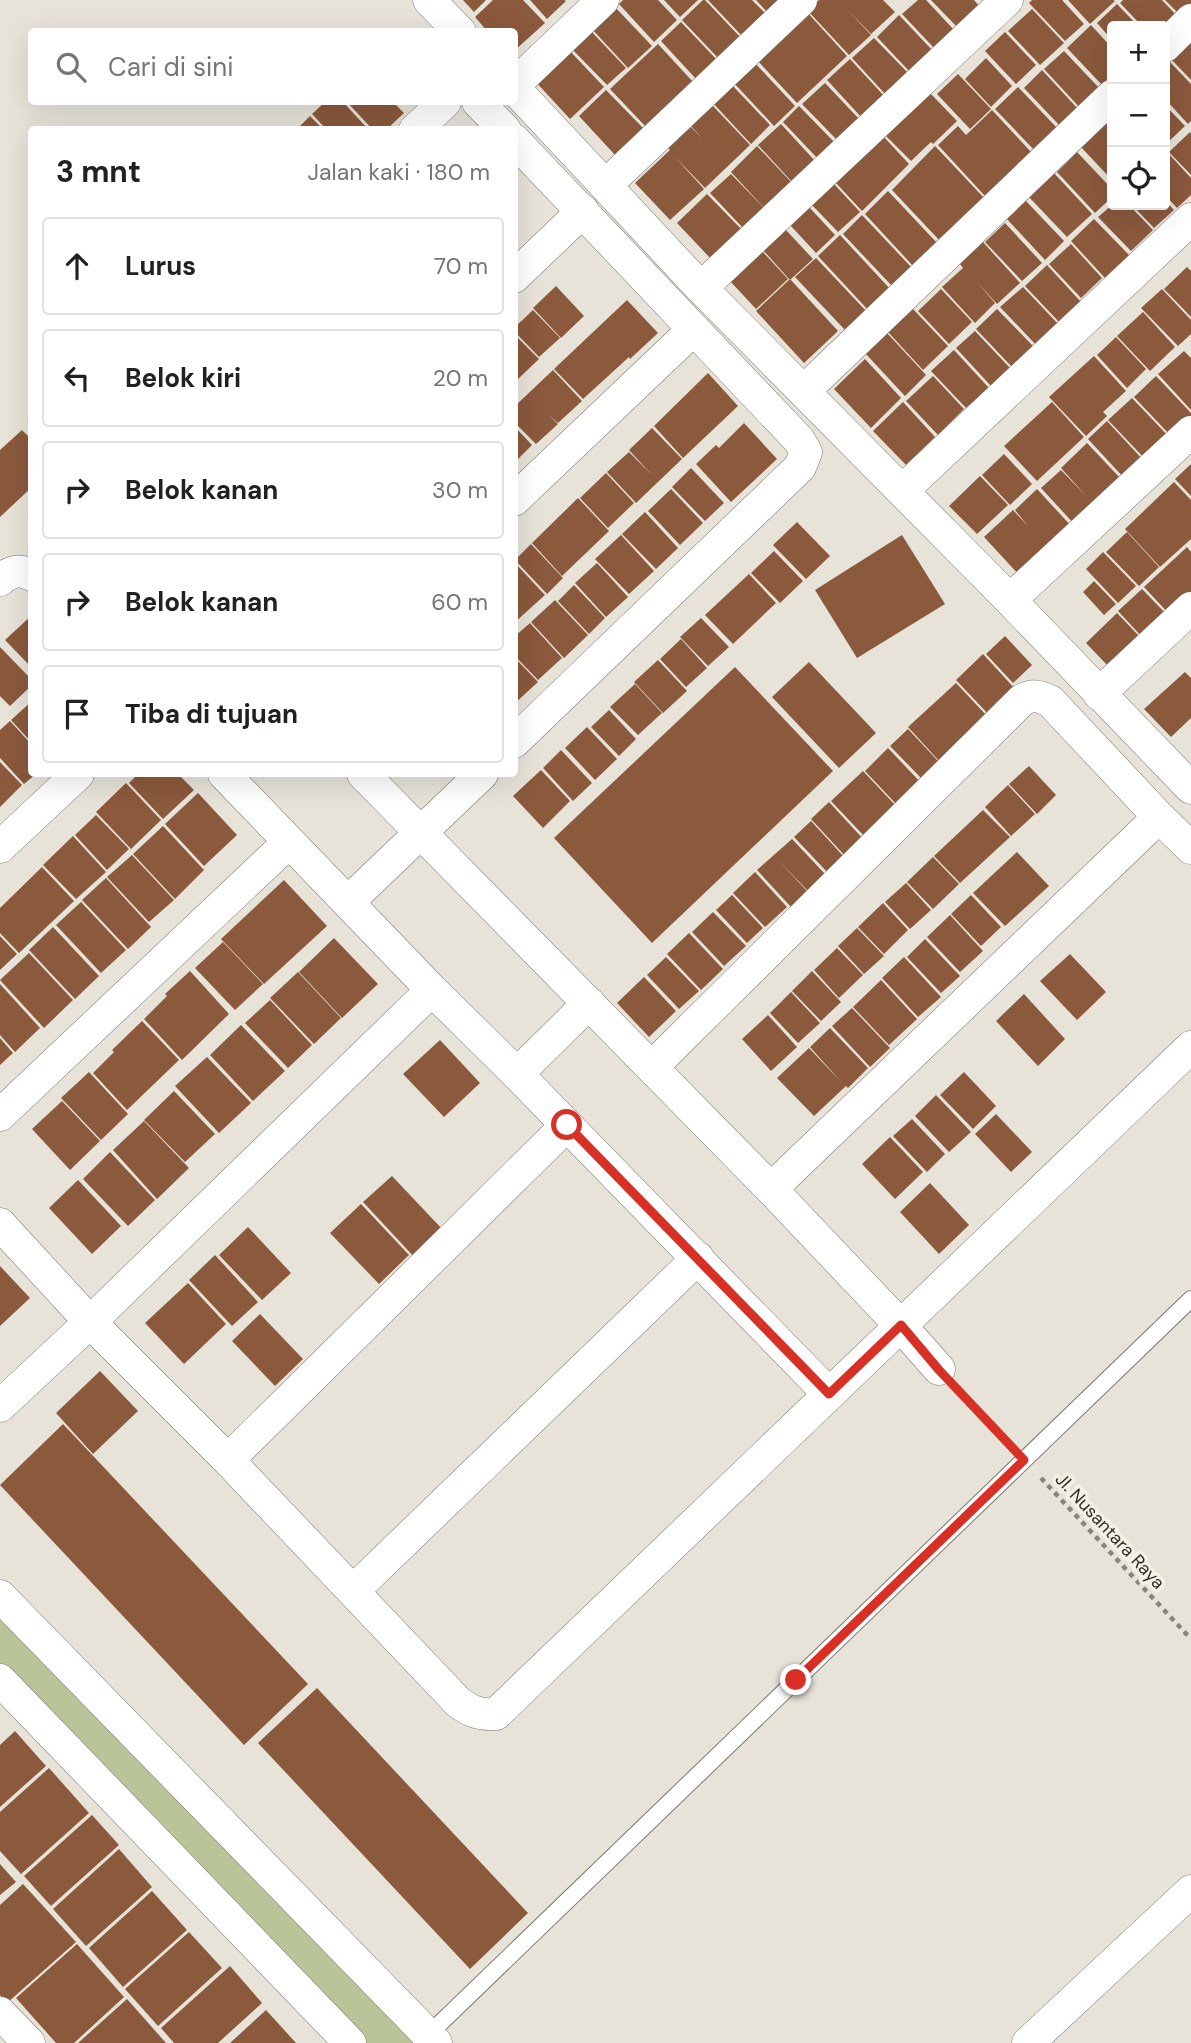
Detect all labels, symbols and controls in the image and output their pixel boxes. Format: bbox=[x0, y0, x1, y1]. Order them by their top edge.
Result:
map controls bbox=[1107, 21, 1170, 210]
button: + bbox=[1107, 21, 1170, 84]
search box bbox=[28, 28, 518, 105]
icon: search bbox=[52, 48, 90, 86]
text: Cari di sini bbox=[108, 50, 233, 84]
button: − bbox=[1107, 84, 1170, 147]
button: locate bbox=[1107, 147, 1170, 210]
text: 3 mnt bbox=[56, 152, 141, 191]
text: Jalan kaki · 180 m bbox=[308, 157, 490, 187]
icon: ahead bbox=[58, 247, 96, 285]
text: Lurus bbox=[125, 249, 196, 283]
text: 70 m bbox=[434, 251, 488, 281]
icon: left bbox=[58, 359, 96, 397]
text: Belok kiri bbox=[125, 361, 241, 395]
text: 20 m bbox=[433, 363, 488, 393]
icon: right bbox=[58, 471, 96, 509]
text: Belok kanan bbox=[125, 473, 278, 507]
text: 30 m bbox=[432, 475, 488, 505]
icon: right bbox=[58, 583, 96, 621]
text: Belok kanan bbox=[125, 585, 278, 619]
text: 60 m bbox=[431, 587, 488, 617]
icon: arrive bbox=[58, 695, 96, 733]
text: Tiba di tujuan bbox=[125, 697, 298, 731]
route start bbox=[551, 1109, 582, 1140]
street label: Jl. Nusantara Raya bbox=[1050, 1468, 1170, 1594]
route end bbox=[780, 1664, 811, 1695]

